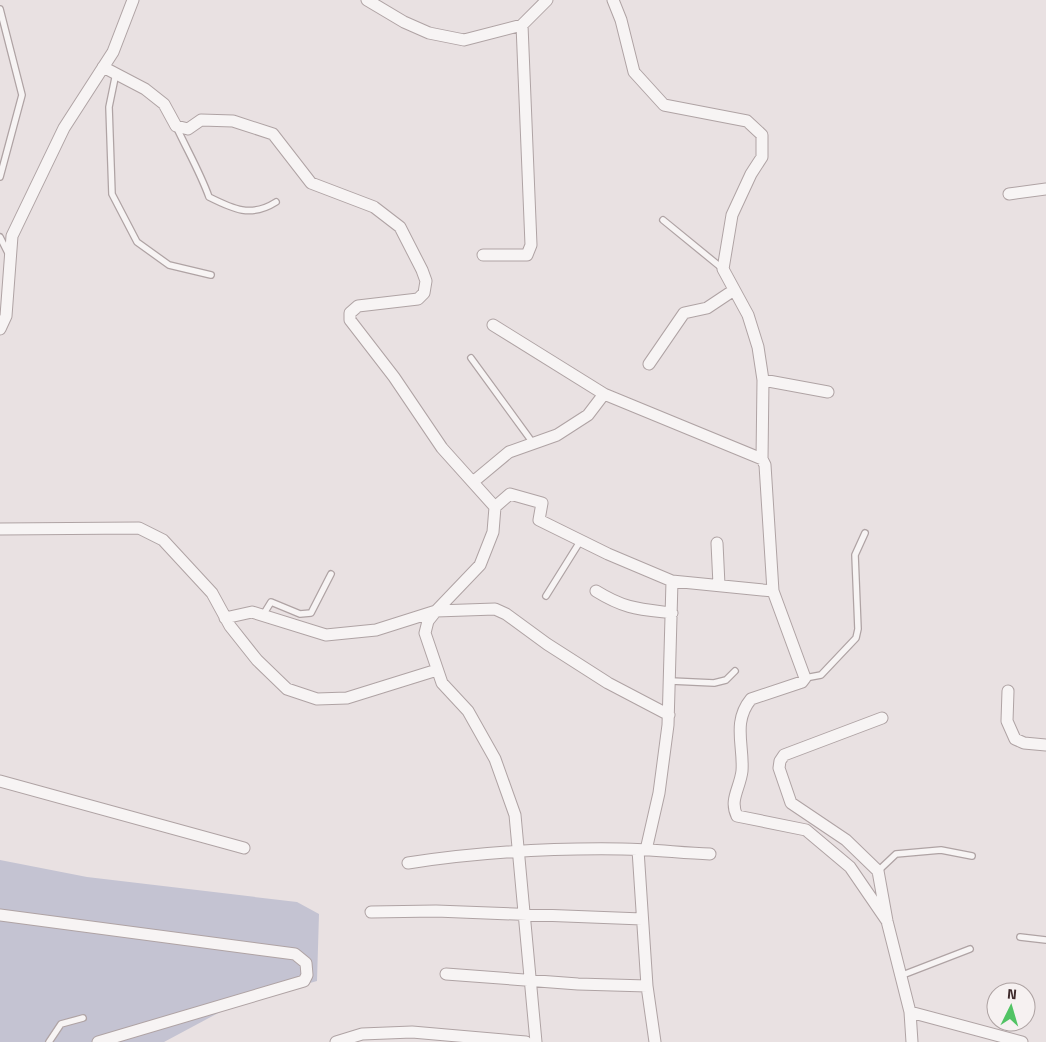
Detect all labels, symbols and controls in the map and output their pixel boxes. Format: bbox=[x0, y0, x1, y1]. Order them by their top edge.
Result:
north arrow bbox=[986, 982, 1036, 1032]
text: N bbox=[1006, 983, 1018, 1004]

